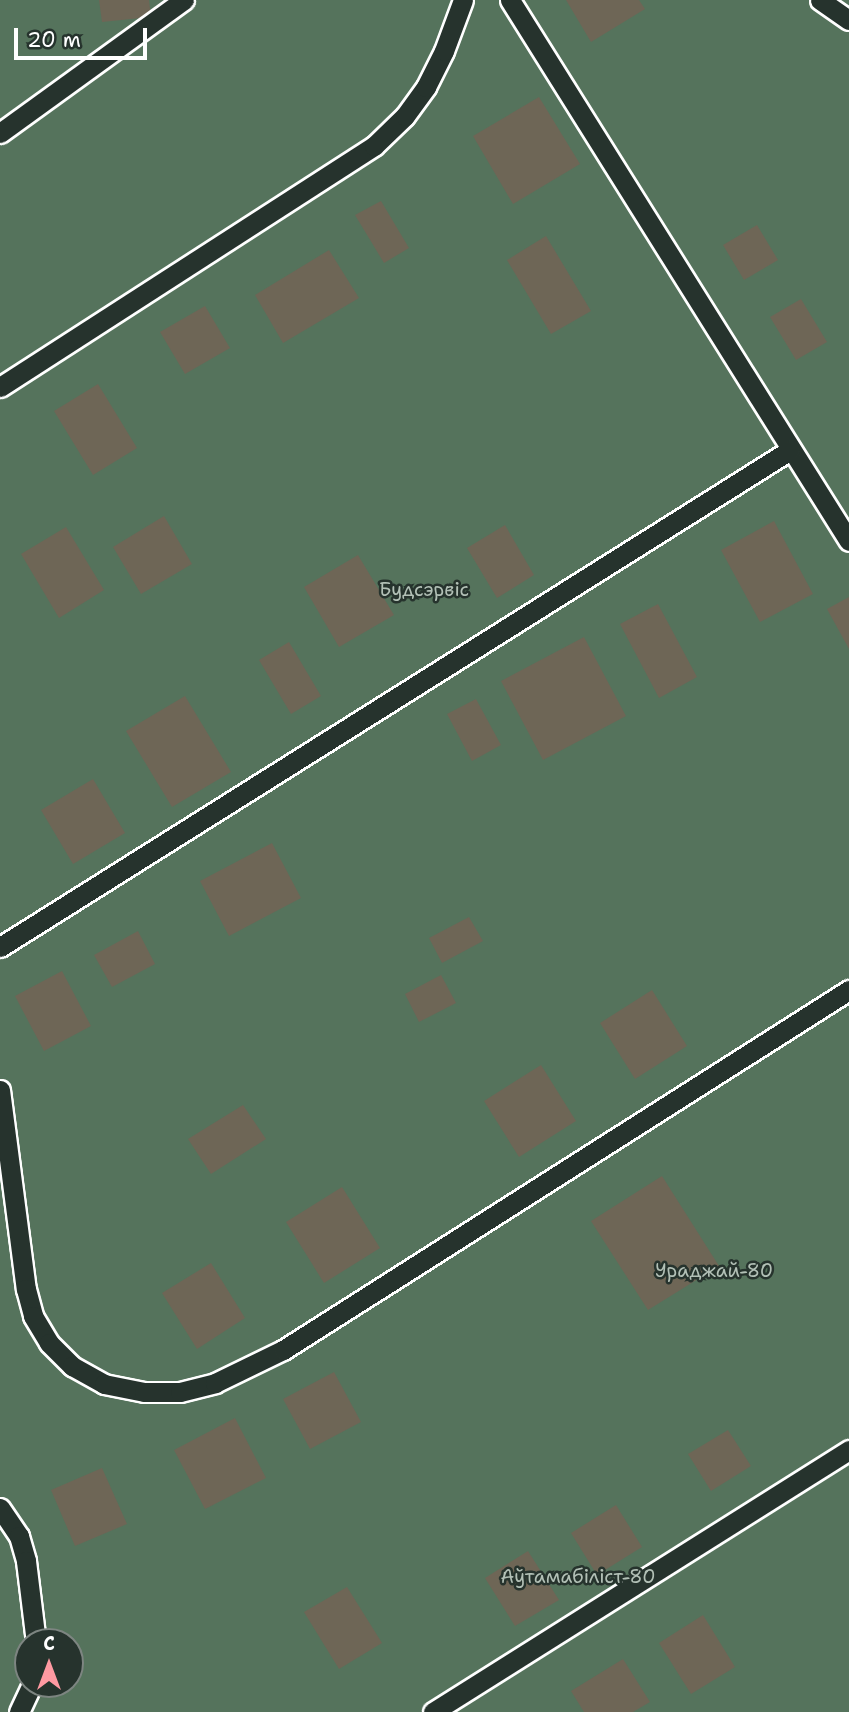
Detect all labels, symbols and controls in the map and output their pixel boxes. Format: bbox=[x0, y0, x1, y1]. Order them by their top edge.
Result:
scale bar bbox=[18, 14, 150, 58]
text: 20 m bbox=[27, 26, 81, 54]
park label: Будсэрвіс bbox=[379, 579, 469, 601]
park label: Ураджай-80 bbox=[655, 1260, 773, 1282]
park label: Аўтамабіліст-80 bbox=[501, 1566, 655, 1588]
north arrow bbox=[14, 1628, 84, 1698]
text: С bbox=[43, 1631, 55, 1656]

